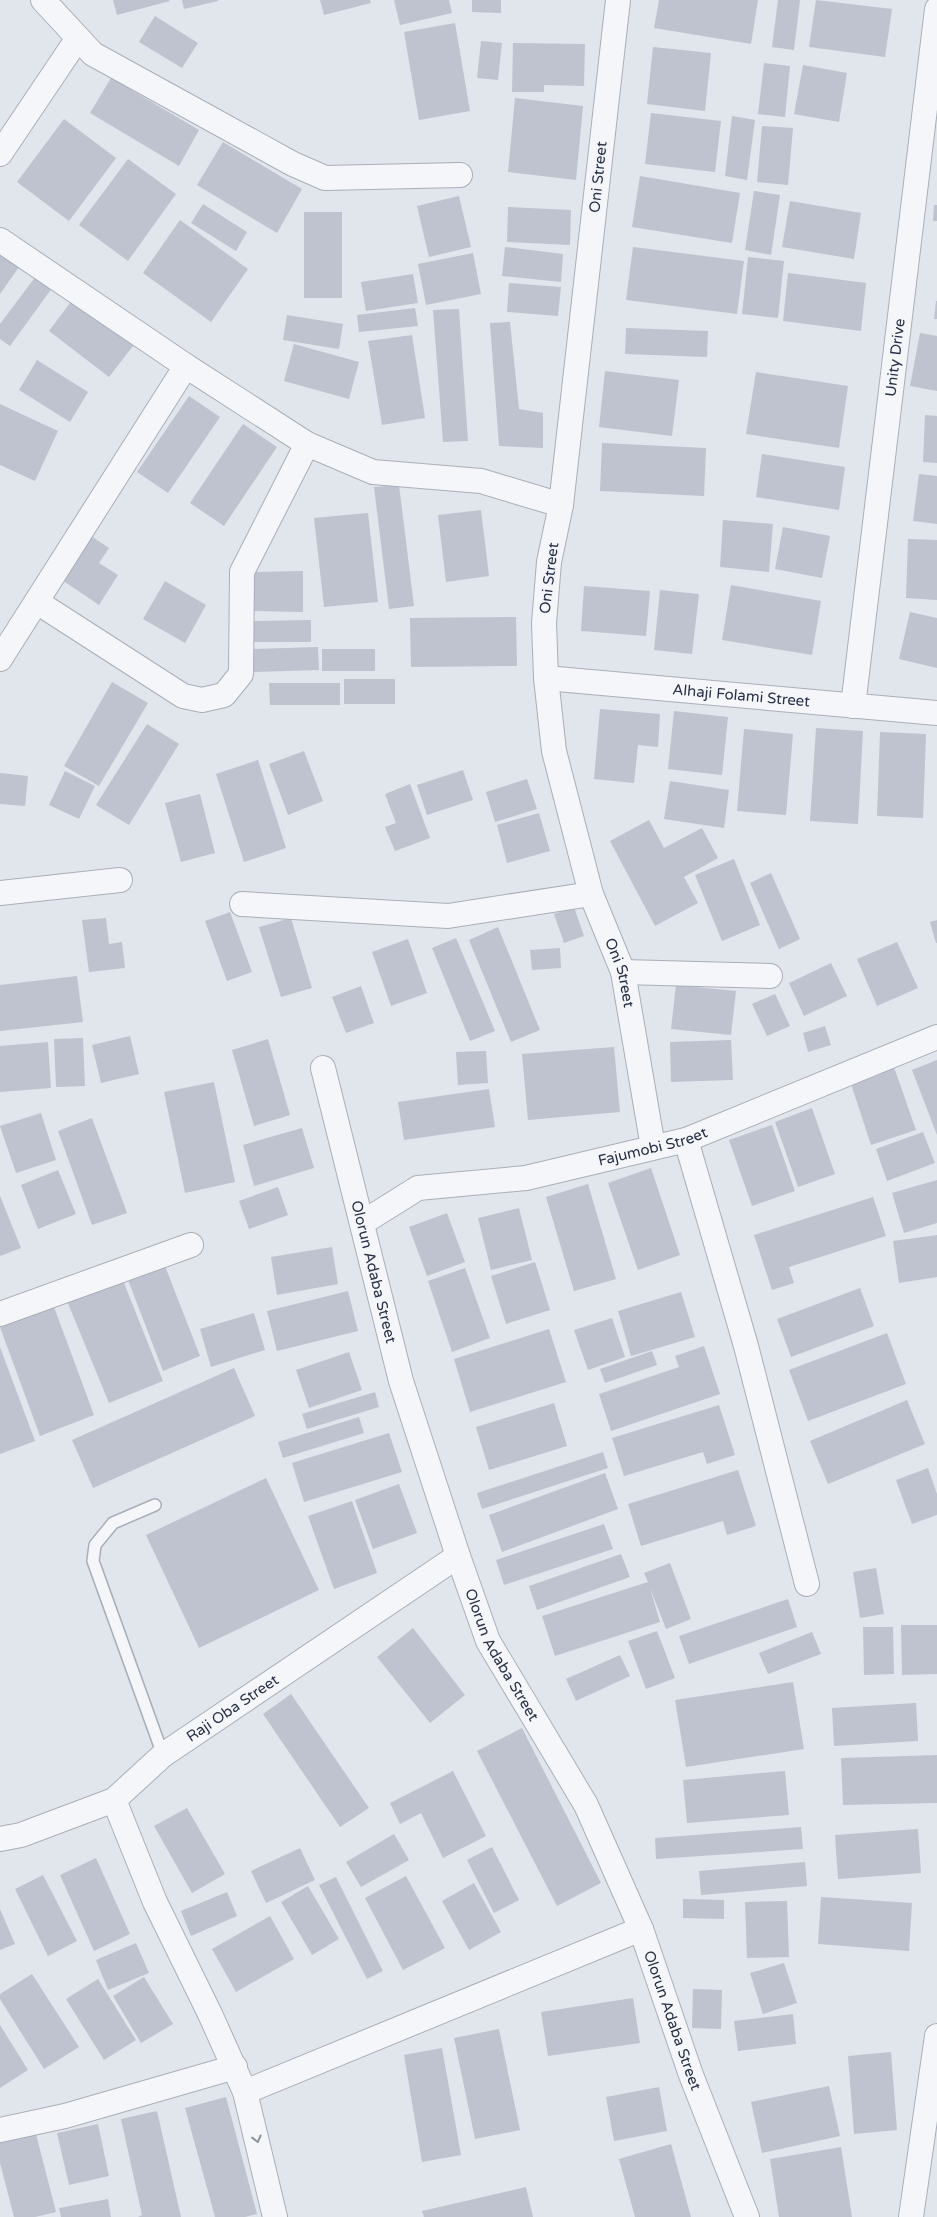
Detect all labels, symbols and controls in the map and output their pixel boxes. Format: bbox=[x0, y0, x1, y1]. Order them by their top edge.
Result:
street label: Oni Street bbox=[585, 140, 611, 214]
street label: Unity Drive bbox=[881, 317, 909, 398]
street label: Oni Street bbox=[536, 541, 562, 615]
street label: Alhaji Folami Street bbox=[672, 680, 811, 711]
street label: Oni Street bbox=[601, 935, 638, 1009]
street label: Fajumobi Street bbox=[596, 1123, 710, 1170]
street label: Olorun Adaba Street bbox=[347, 1199, 400, 1345]
street label: Olorun Adaba Street bbox=[461, 1586, 543, 1724]
street label: Raji Oba Street bbox=[183, 1671, 282, 1746]
street label: Olorun Adaba Street bbox=[640, 1948, 705, 2093]
one-way arrow bbox=[251, 2135, 262, 2144]

